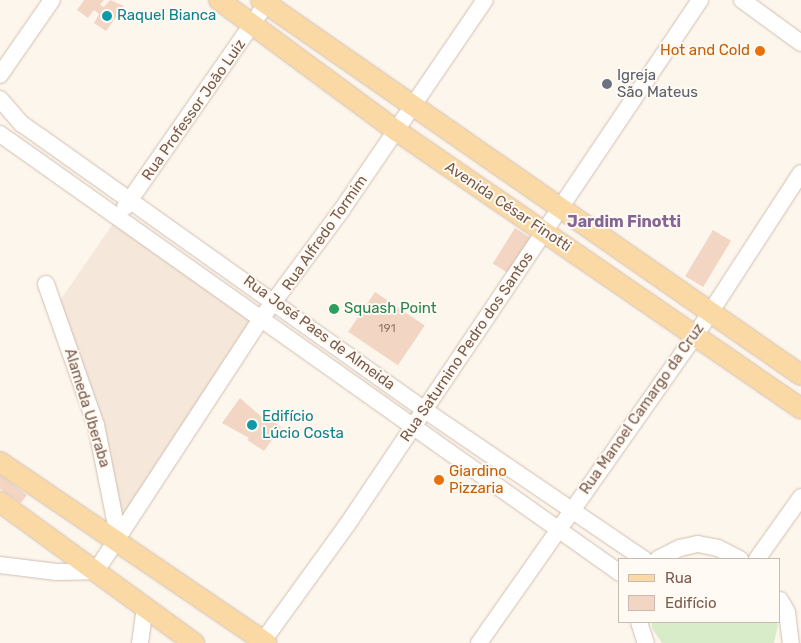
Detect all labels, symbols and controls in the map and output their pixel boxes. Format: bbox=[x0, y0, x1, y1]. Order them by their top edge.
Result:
place label: Raquel Bianca bbox=[117, 7, 216, 25]
marker: Raquel Bianca bbox=[101, 10, 113, 22]
street label: Rua Professor João Luiz bbox=[138, 36, 250, 184]
place label: Hot and Cold bbox=[660, 42, 750, 60]
marker: Hot and Cold bbox=[754, 45, 766, 57]
place label: Igreja São Mateus bbox=[617, 66, 698, 101]
marker: Igreja São Mateus bbox=[601, 78, 613, 90]
street label: Avenida César Finotti bbox=[441, 158, 575, 256]
street label: Rua Alfredo Tormim bbox=[278, 172, 372, 294]
district label: Jardim Finotti bbox=[567, 212, 681, 232]
street label: Rua Saturnino Pedro dos Santos bbox=[397, 249, 537, 445]
street label: Rua José Paes de Almeida bbox=[240, 272, 398, 394]
place label: Squash Point bbox=[344, 300, 437, 318]
marker: Squash Point bbox=[328, 303, 340, 315]
street label: Rua Manoel Camargo da Cruz bbox=[576, 320, 708, 498]
house number: 191 bbox=[378, 322, 396, 336]
street label: Alameda Uberaba bbox=[60, 346, 114, 470]
place label: Edifício Lúcio Costa bbox=[262, 407, 344, 442]
marker: Edifício Lúcio Costa bbox=[246, 419, 258, 431]
place label: Giardino Pizzaria bbox=[449, 462, 507, 497]
marker: Giardino Pizzaria bbox=[433, 474, 445, 486]
legend bbox=[618, 558, 781, 623]
text: Rua bbox=[665, 569, 692, 587]
text: Edifício bbox=[665, 594, 717, 612]

